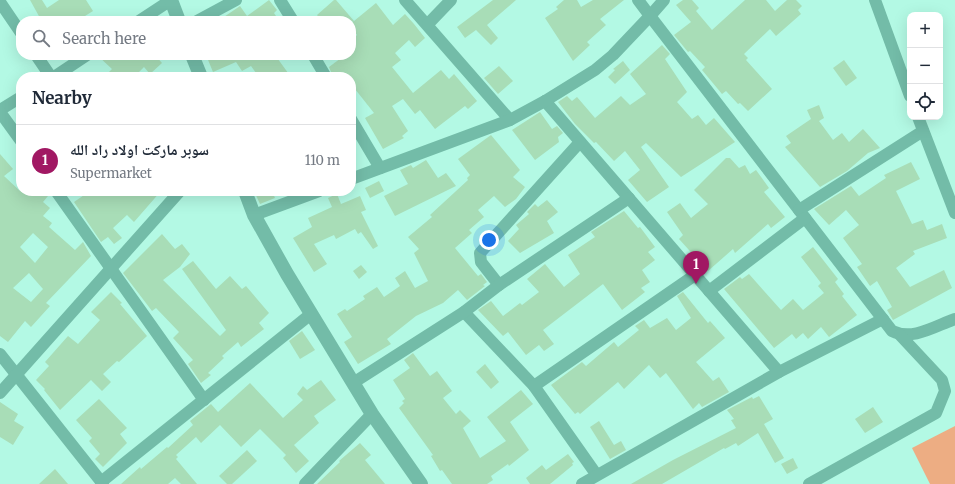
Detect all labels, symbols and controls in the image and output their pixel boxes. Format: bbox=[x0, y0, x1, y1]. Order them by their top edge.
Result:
map controls bbox=[907, 12, 943, 120]
button: + bbox=[907, 12, 943, 48]
search box bbox=[16, 16, 356, 60]
icon: search bbox=[30, 27, 52, 49]
text: Search here bbox=[62, 29, 146, 48]
button: − bbox=[907, 48, 943, 84]
button: locate bbox=[907, 84, 943, 120]
text: Nearby bbox=[32, 87, 92, 109]
text: سوبر ماركت اولاد راد الله bbox=[70, 140, 209, 159]
text: 1 bbox=[42, 152, 48, 169]
text: 110 m bbox=[305, 152, 340, 169]
text: Supermarket bbox=[70, 165, 152, 182]
your location bbox=[479, 230, 499, 250]
pin: 1 bbox=[683, 251, 709, 284]

